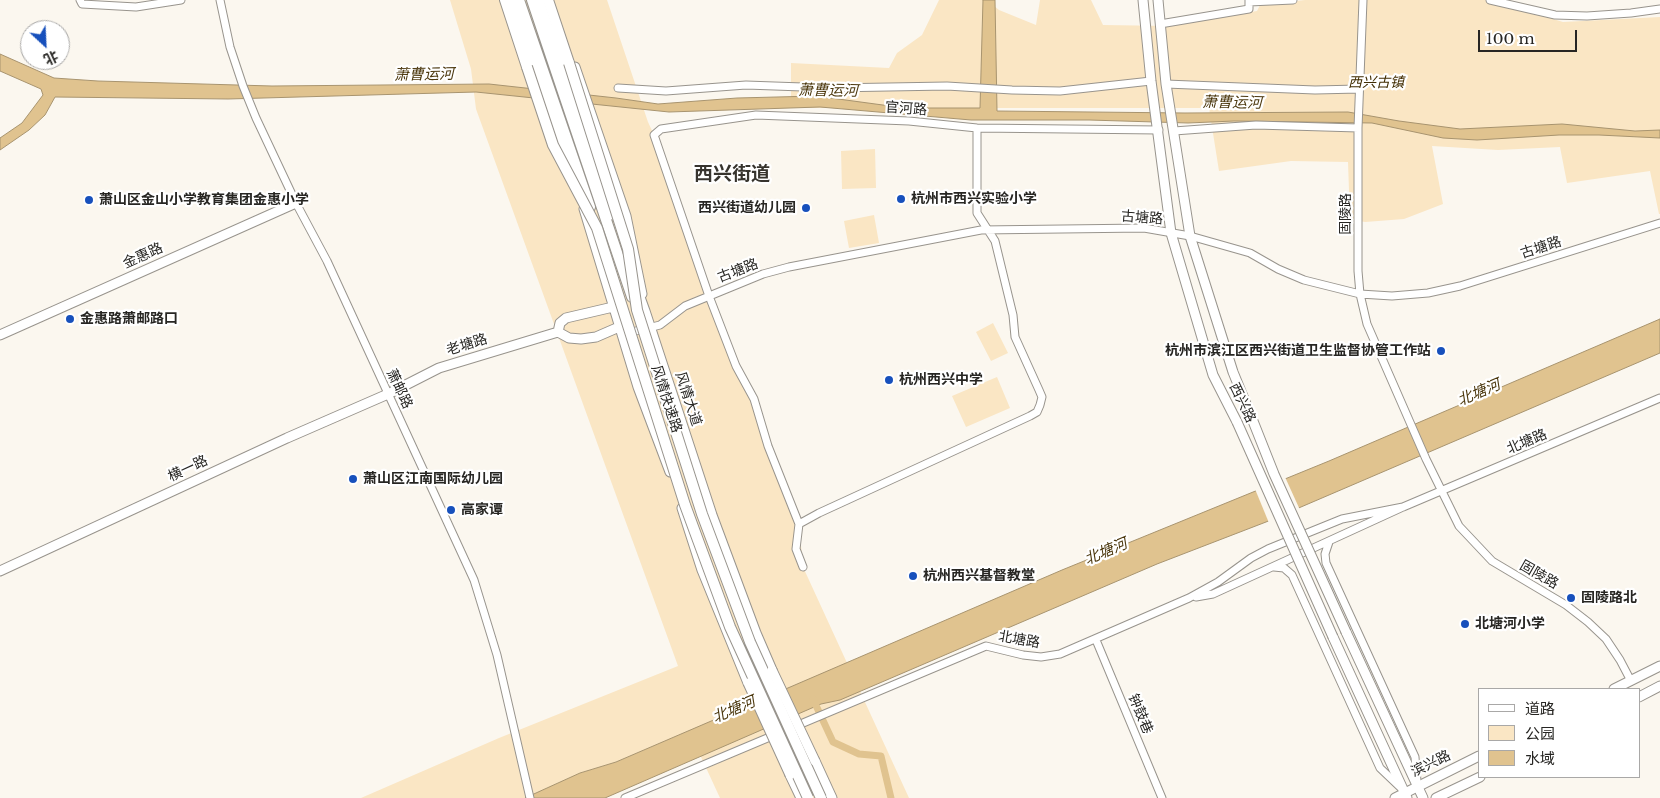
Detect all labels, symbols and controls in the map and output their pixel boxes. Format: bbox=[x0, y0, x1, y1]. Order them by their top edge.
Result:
north arrow bbox=[20, 20, 70, 70]
scale bar bbox=[1480, 20, 1579, 52]
text: 100 m bbox=[1486, 29, 1535, 48]
text: 北 bbox=[41, 47, 61, 69]
water label: 萧曹运河 bbox=[394, 65, 454, 85]
park label: 西兴古镇 bbox=[1348, 75, 1404, 91]
water label: 萧曹运河 bbox=[798, 81, 858, 101]
water label: 萧曹运河 bbox=[1202, 93, 1262, 113]
street label: 官河路 bbox=[884, 99, 928, 119]
district label: 西兴街道 bbox=[694, 164, 770, 186]
place label: 杭州市西兴实验小学 bbox=[911, 191, 1037, 207]
place label: 萧山区金山小学教育集团金惠小学 bbox=[99, 192, 309, 208]
marker: 杭州市西兴实验小学 bbox=[895, 193, 907, 205]
street label: 固陵路 bbox=[1338, 193, 1354, 235]
marker: 萧山区金山小学教育集团金惠小学 bbox=[83, 194, 95, 206]
place label: 西兴街道幼儿园 bbox=[698, 200, 796, 216]
marker: 西兴街道幼儿园 bbox=[800, 202, 812, 214]
street label: 古塘路 bbox=[1120, 208, 1164, 228]
street label: 古塘路 bbox=[1518, 234, 1564, 262]
street label: 金惠路 bbox=[120, 240, 166, 272]
street label: 古塘路 bbox=[715, 256, 761, 286]
place label: 金惠路萧邮路口 bbox=[80, 311, 178, 327]
marker: 金惠路萧邮路口 bbox=[64, 313, 76, 325]
street label: 老塘路 bbox=[444, 331, 490, 359]
place label: 杭州市滨江区西兴街道卫生监督协管工作站 bbox=[1165, 343, 1431, 359]
marker: 杭州市滨江区西兴街道卫生监督协管工作站 bbox=[1435, 345, 1447, 357]
street label: 风情快速路 bbox=[647, 363, 685, 435]
street label: 萧邮路 bbox=[383, 366, 415, 412]
street label: 风情大道 bbox=[671, 370, 705, 428]
place label: 杭州西兴中学 bbox=[899, 372, 983, 388]
marker: 杭州西兴中学 bbox=[883, 374, 895, 386]
water label: 北塘河 bbox=[1455, 376, 1503, 410]
street label: 西兴路 bbox=[1225, 380, 1259, 426]
street label: 北塘路 bbox=[1504, 426, 1550, 458]
street label: 横一路 bbox=[165, 453, 211, 485]
place label: 萧山区江南国际幼儿园 bbox=[363, 471, 503, 487]
marker: 萧山区江南国际幼儿园 bbox=[347, 473, 359, 485]
place label: 高家谭 bbox=[461, 502, 503, 518]
marker: 高家谭 bbox=[445, 504, 457, 516]
water label: 北塘河 bbox=[1082, 535, 1130, 569]
street label: 固陵路 bbox=[1517, 557, 1561, 593]
place label: 杭州西兴基督教堂 bbox=[923, 568, 1035, 584]
marker: 杭州西兴基督教堂 bbox=[907, 570, 919, 582]
place label: 固陵路北 bbox=[1581, 590, 1637, 606]
marker: 固陵路北 bbox=[1565, 592, 1577, 604]
place label: 北塘河小学 bbox=[1475, 616, 1545, 632]
marker: 北塘河小学 bbox=[1459, 618, 1471, 630]
street label: 北塘路 bbox=[997, 628, 1041, 652]
legend bbox=[1478, 688, 1640, 778]
street label: 钟鼓巷 bbox=[1124, 691, 1156, 737]
water label: 北塘河 bbox=[710, 693, 758, 727]
text: 道路 bbox=[1525, 699, 1555, 718]
text: 公园 bbox=[1525, 724, 1555, 743]
street label: 滨兴路 bbox=[1408, 747, 1454, 781]
text: 水域 bbox=[1525, 749, 1555, 768]

